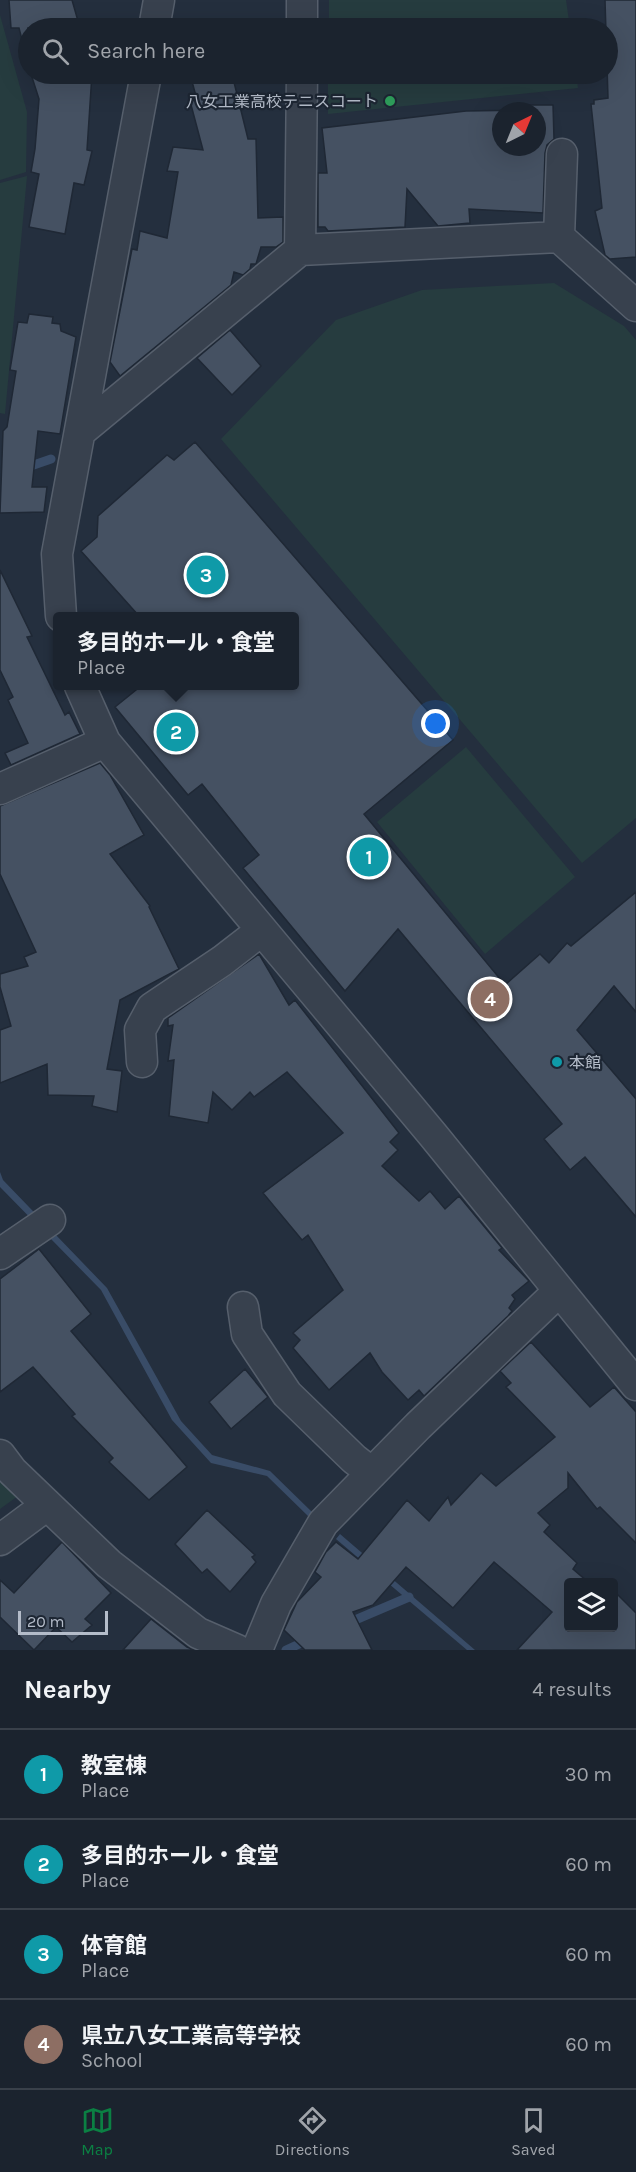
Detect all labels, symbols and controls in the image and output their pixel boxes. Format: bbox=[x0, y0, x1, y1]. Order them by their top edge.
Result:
search box bbox=[18, 18, 618, 84]
icon: search bbox=[39, 35, 72, 68]
text: Search here bbox=[87, 38, 205, 64]
place label: 八女工業高校テニスコート bbox=[186, 92, 378, 111]
marker: 八女工業高校テニスコート bbox=[383, 94, 397, 108]
north arrow bbox=[492, 102, 546, 156]
pin: 3 bbox=[186, 552, 226, 598]
popup bbox=[53, 612, 299, 690]
text: 多目的ホール・食堂 bbox=[77, 630, 275, 656]
text: Place bbox=[77, 656, 125, 679]
your location bbox=[421, 709, 450, 738]
pin: 2 bbox=[156, 710, 195, 754]
pin: 1 bbox=[350, 834, 388, 880]
pin: 4 bbox=[470, 976, 510, 1022]
place label: 本館 bbox=[569, 1053, 601, 1072]
marker: 本館 bbox=[550, 1055, 564, 1069]
map controls bbox=[564, 1578, 618, 1632]
button: layers bbox=[564, 1578, 618, 1632]
scale bar bbox=[18, 1608, 108, 1636]
text: 20 m bbox=[27, 1612, 65, 1631]
text: Nearby bbox=[24, 1674, 111, 1705]
text: 4 results bbox=[532, 1678, 612, 1701]
text: 教室棟 bbox=[81, 1753, 147, 1779]
text: 1 bbox=[40, 1763, 47, 1786]
text: 30 m bbox=[565, 1763, 612, 1786]
text: Place bbox=[81, 1779, 129, 1802]
text: 多目的ホール・食堂 bbox=[81, 1843, 279, 1869]
text: 2 bbox=[37, 1853, 50, 1876]
text: 60 m bbox=[565, 1853, 612, 1876]
text: Place bbox=[81, 1869, 129, 1892]
text: 体育館 bbox=[81, 1933, 147, 1959]
text: 3 bbox=[37, 1943, 50, 1966]
text: 60 m bbox=[565, 1943, 612, 1966]
text: Place bbox=[81, 1959, 129, 1982]
text: 県立八女工業高等学校 bbox=[81, 2023, 301, 2049]
text: 4 bbox=[38, 2033, 49, 2056]
text: 60 m bbox=[565, 2033, 612, 2056]
text: School bbox=[81, 2049, 143, 2072]
tab: Map bbox=[81, 2104, 114, 2159]
tab: Directions bbox=[275, 2104, 350, 2159]
tab: Saved bbox=[511, 2104, 555, 2159]

